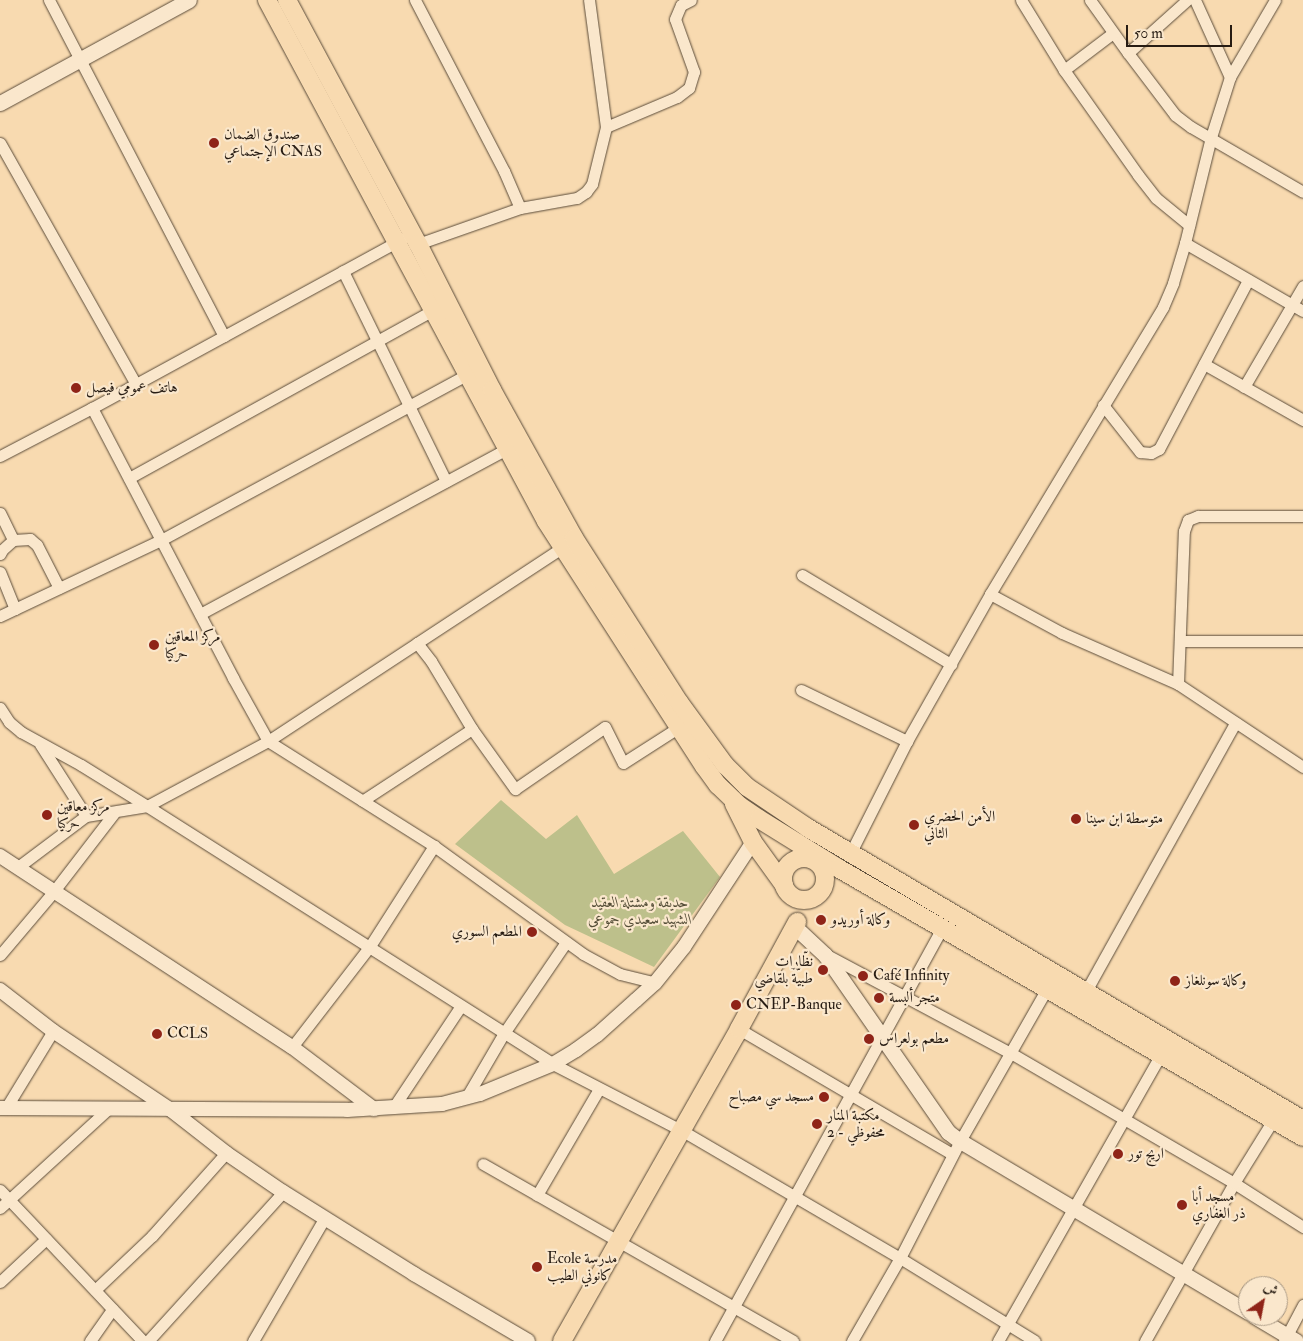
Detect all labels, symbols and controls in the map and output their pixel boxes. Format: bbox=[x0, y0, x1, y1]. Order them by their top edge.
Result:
scale bar bbox=[1128, 15, 1234, 47]
text: 50 m bbox=[1134, 24, 1163, 43]
place label: صندوق الضمان الإجتماعي CNAS bbox=[224, 125, 322, 160]
marker: صندوق الضمان الإجتماعي CNAS bbox=[208, 137, 220, 149]
place label: هاتف عمومي فيصل bbox=[86, 379, 178, 397]
marker: هاتف عمومي فيصل bbox=[70, 382, 82, 394]
place label: مركز المعاقين حركيا bbox=[165, 627, 221, 662]
marker: مركز المعاقين حركيا bbox=[147, 638, 161, 652]
place label: مركز معاقين حركيا bbox=[57, 797, 110, 832]
place label: الأمن الحضري الثاني bbox=[924, 807, 995, 842]
marker: مركز معاقين حركيا bbox=[41, 809, 53, 821]
place label: متوسطة ابن سينا bbox=[1086, 810, 1163, 828]
marker: متوسطة ابن سينا bbox=[1070, 813, 1082, 825]
marker: الأمن الحضري الثاني bbox=[908, 819, 920, 831]
park label: حديقة ومشتلة العقيد الشهيد سعيدي جموعي bbox=[588, 893, 692, 928]
place label: وكالة أوريدو bbox=[831, 911, 890, 929]
marker: وكالة أوريدو bbox=[815, 914, 827, 926]
place label: المطعم السوري bbox=[452, 923, 522, 941]
marker: المطعم السوري bbox=[526, 926, 538, 938]
place label: نظّارات طبيّة بلقاضي bbox=[754, 952, 813, 987]
marker: نظّارات طبيّة بلقاضي bbox=[817, 964, 829, 976]
place label: Café Infinity bbox=[873, 967, 949, 985]
marker: Café Infinity bbox=[857, 970, 869, 982]
place label: وكالة سونلغاز bbox=[1185, 972, 1246, 990]
marker: وكالة سونلغاز bbox=[1169, 975, 1181, 987]
place label: متجر ألبسة bbox=[889, 989, 940, 1007]
marker: متجر ألبسة bbox=[873, 992, 885, 1004]
place label: CNEP-Banque bbox=[746, 996, 842, 1014]
marker: CNEP-Banque bbox=[730, 999, 742, 1011]
place label: CCLS bbox=[167, 1025, 208, 1043]
marker: CCLS bbox=[151, 1028, 163, 1040]
place label: مطعم بولعراس bbox=[879, 1030, 949, 1048]
marker: مطعم بولعراس bbox=[863, 1033, 875, 1045]
place label: مسجد سي مصباح bbox=[728, 1088, 814, 1106]
marker: مسجد سي مصباح bbox=[818, 1091, 830, 1103]
place label: مكتبة المنار 2 - محفوظي bbox=[827, 1106, 884, 1141]
marker: مكتبة المنار 2 - محفوظي bbox=[811, 1118, 823, 1130]
place label: اريج تور bbox=[1128, 1145, 1164, 1163]
marker: اريج تور bbox=[1112, 1148, 1124, 1160]
place label: مسجد أبا ذر الغفاري bbox=[1192, 1187, 1246, 1222]
marker: مسجد أبا ذر الغفاري bbox=[1176, 1199, 1188, 1211]
place label: Ecole مدرسة كانوني الطيب bbox=[547, 1249, 617, 1284]
marker: Ecole مدرسة كانوني الطيب bbox=[531, 1261, 543, 1273]
north arrow bbox=[1238, 1276, 1288, 1326]
text: ش bbox=[1260, 1278, 1281, 1300]

